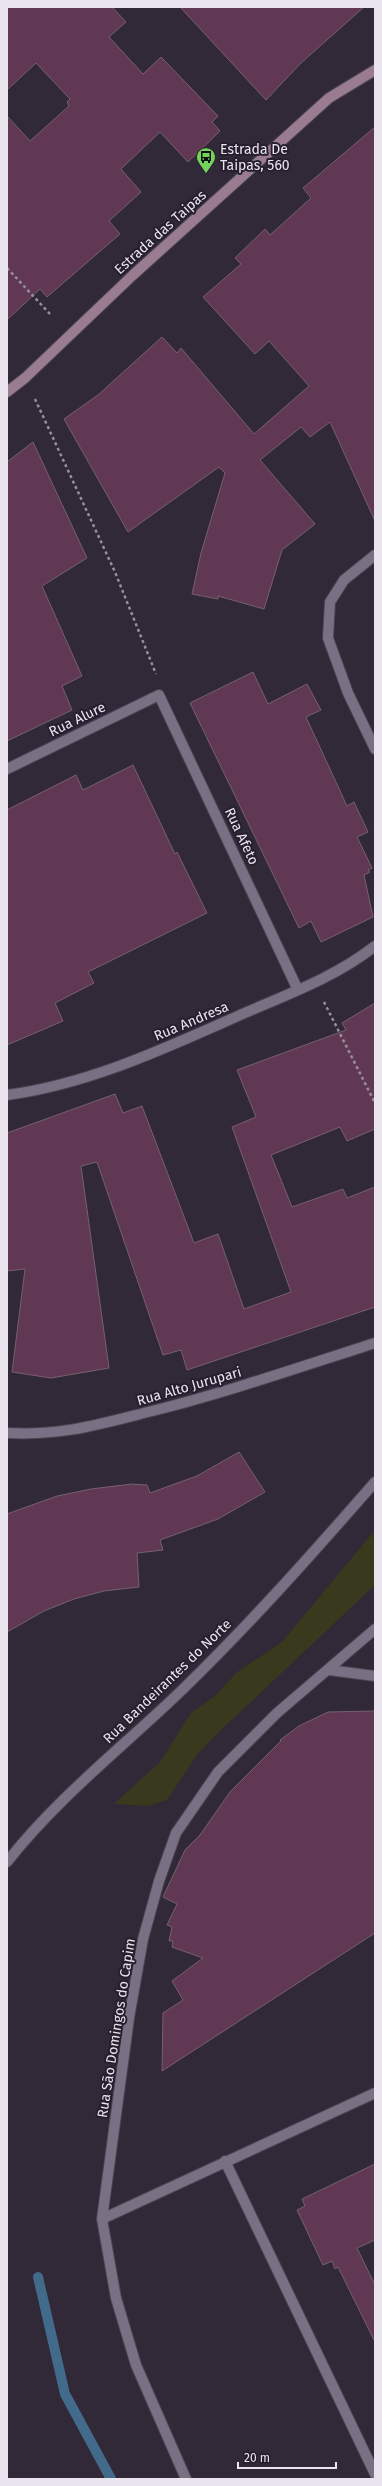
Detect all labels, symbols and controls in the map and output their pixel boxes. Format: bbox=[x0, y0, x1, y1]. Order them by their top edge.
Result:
place label: Estrada De Taipas, 560 bbox=[220, 141, 290, 174]
bus stop icon: Estrada De Taipas, 560 bbox=[195, 146, 217, 174]
street label: Estrada das Taipas bbox=[111, 186, 210, 278]
street label: Rua Alure bbox=[46, 698, 108, 740]
street label: Rua Afeto bbox=[221, 805, 262, 868]
street label: Rua Andresa bbox=[151, 998, 231, 1045]
street label: Rua Alto Jurupari bbox=[135, 1363, 243, 1410]
street label: Rua Bandeirantes do Norte bbox=[100, 1616, 235, 1747]
street label: Rua São Domingos do Capim bbox=[94, 1937, 139, 2119]
scale bar bbox=[238, 2444, 336, 2470]
text: 20 m bbox=[244, 2451, 270, 2465]

